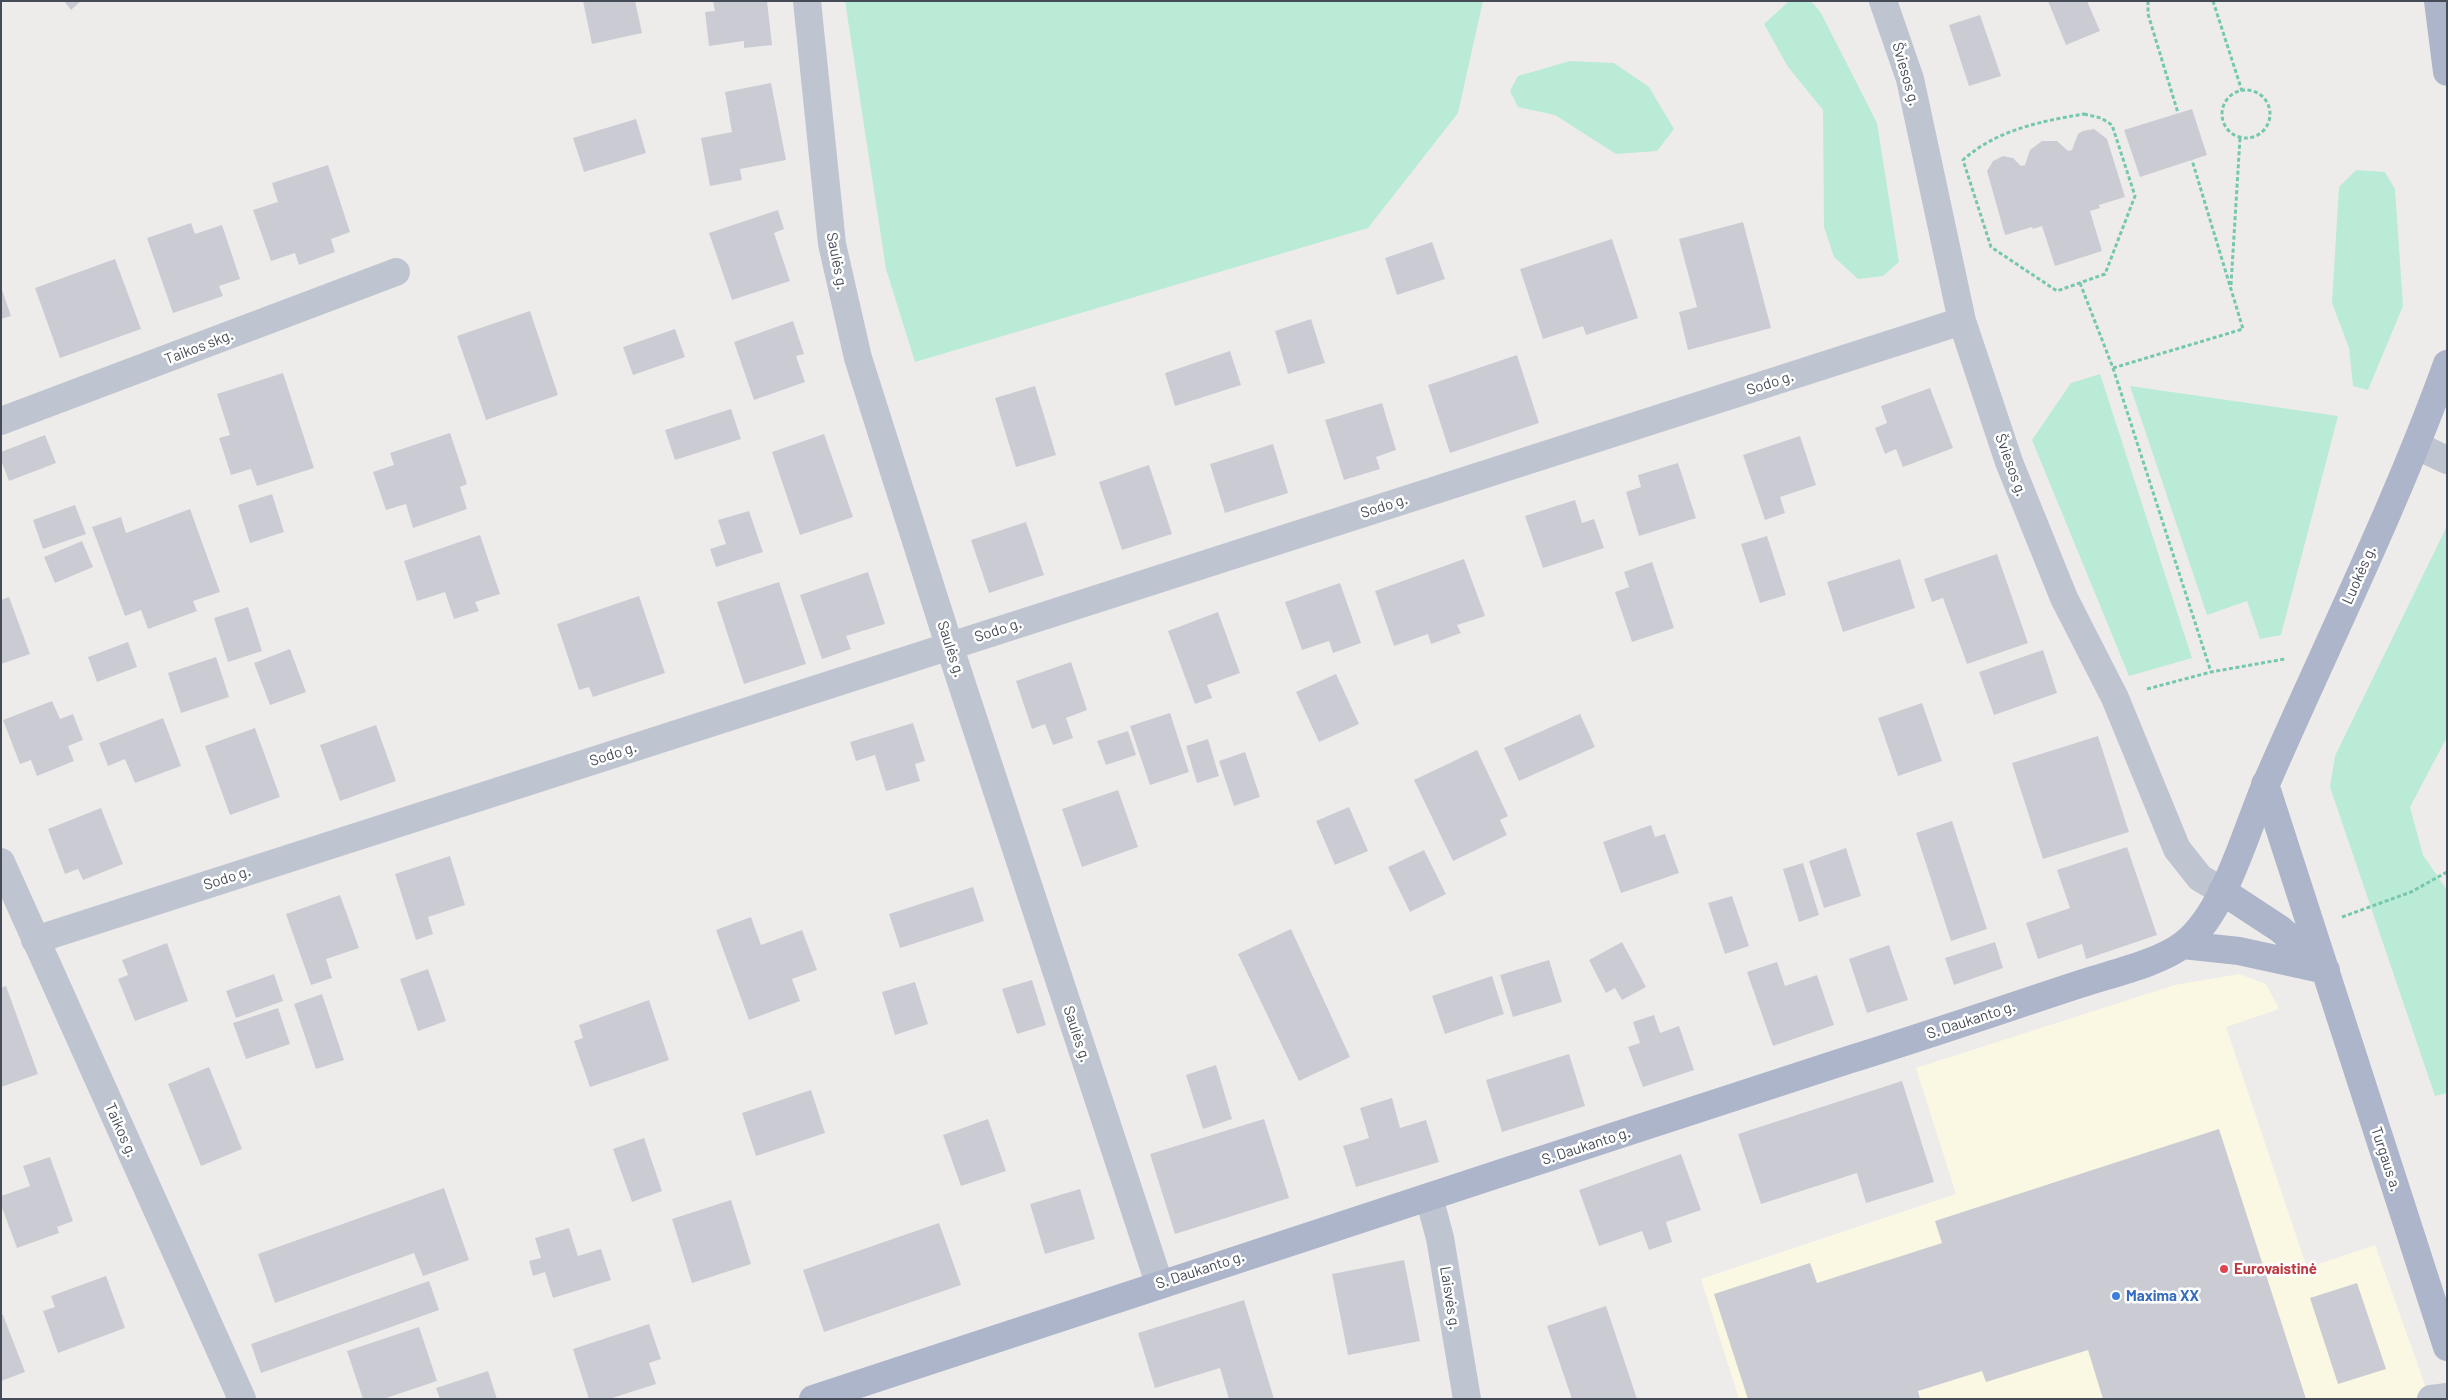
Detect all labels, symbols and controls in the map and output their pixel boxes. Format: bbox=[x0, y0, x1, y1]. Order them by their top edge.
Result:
street label: Šviesos g. bbox=[1888, 40, 1924, 108]
street label: Saulės g. bbox=[823, 231, 851, 291]
street label: Taikos skg. bbox=[162, 326, 236, 368]
street label: Sodo g. bbox=[1744, 367, 1796, 399]
street label: Šviesos g. bbox=[1991, 431, 2031, 499]
street label: Sodo g. bbox=[1358, 490, 1410, 522]
street label: Luokės g. bbox=[2338, 543, 2380, 607]
street label: Sodo g. bbox=[972, 614, 1024, 646]
street label: Saulės g. bbox=[933, 619, 969, 679]
street label: Sodo g. bbox=[587, 738, 639, 770]
street label: Sodo g. bbox=[201, 862, 253, 894]
street label: S. Daukanto g. bbox=[1924, 997, 2018, 1043]
street label: Saulės g. bbox=[1059, 1004, 1095, 1064]
street label: Taikos g. bbox=[101, 1100, 141, 1160]
street label: S. Daukanto g. bbox=[1539, 1123, 1633, 1169]
street label: Turgaus a. bbox=[2367, 1124, 2405, 1194]
street label: S. Daukanto g. bbox=[1153, 1247, 1247, 1293]
place label: Eurovaistinė bbox=[2234, 1260, 2317, 1278]
marker: Eurovaistinė bbox=[2218, 1263, 2230, 1275]
street label: Laisvės g. bbox=[1436, 1265, 1464, 1331]
place label: Maxima XX bbox=[2126, 1287, 2199, 1305]
marker: Maxima XX bbox=[2110, 1290, 2122, 1302]

